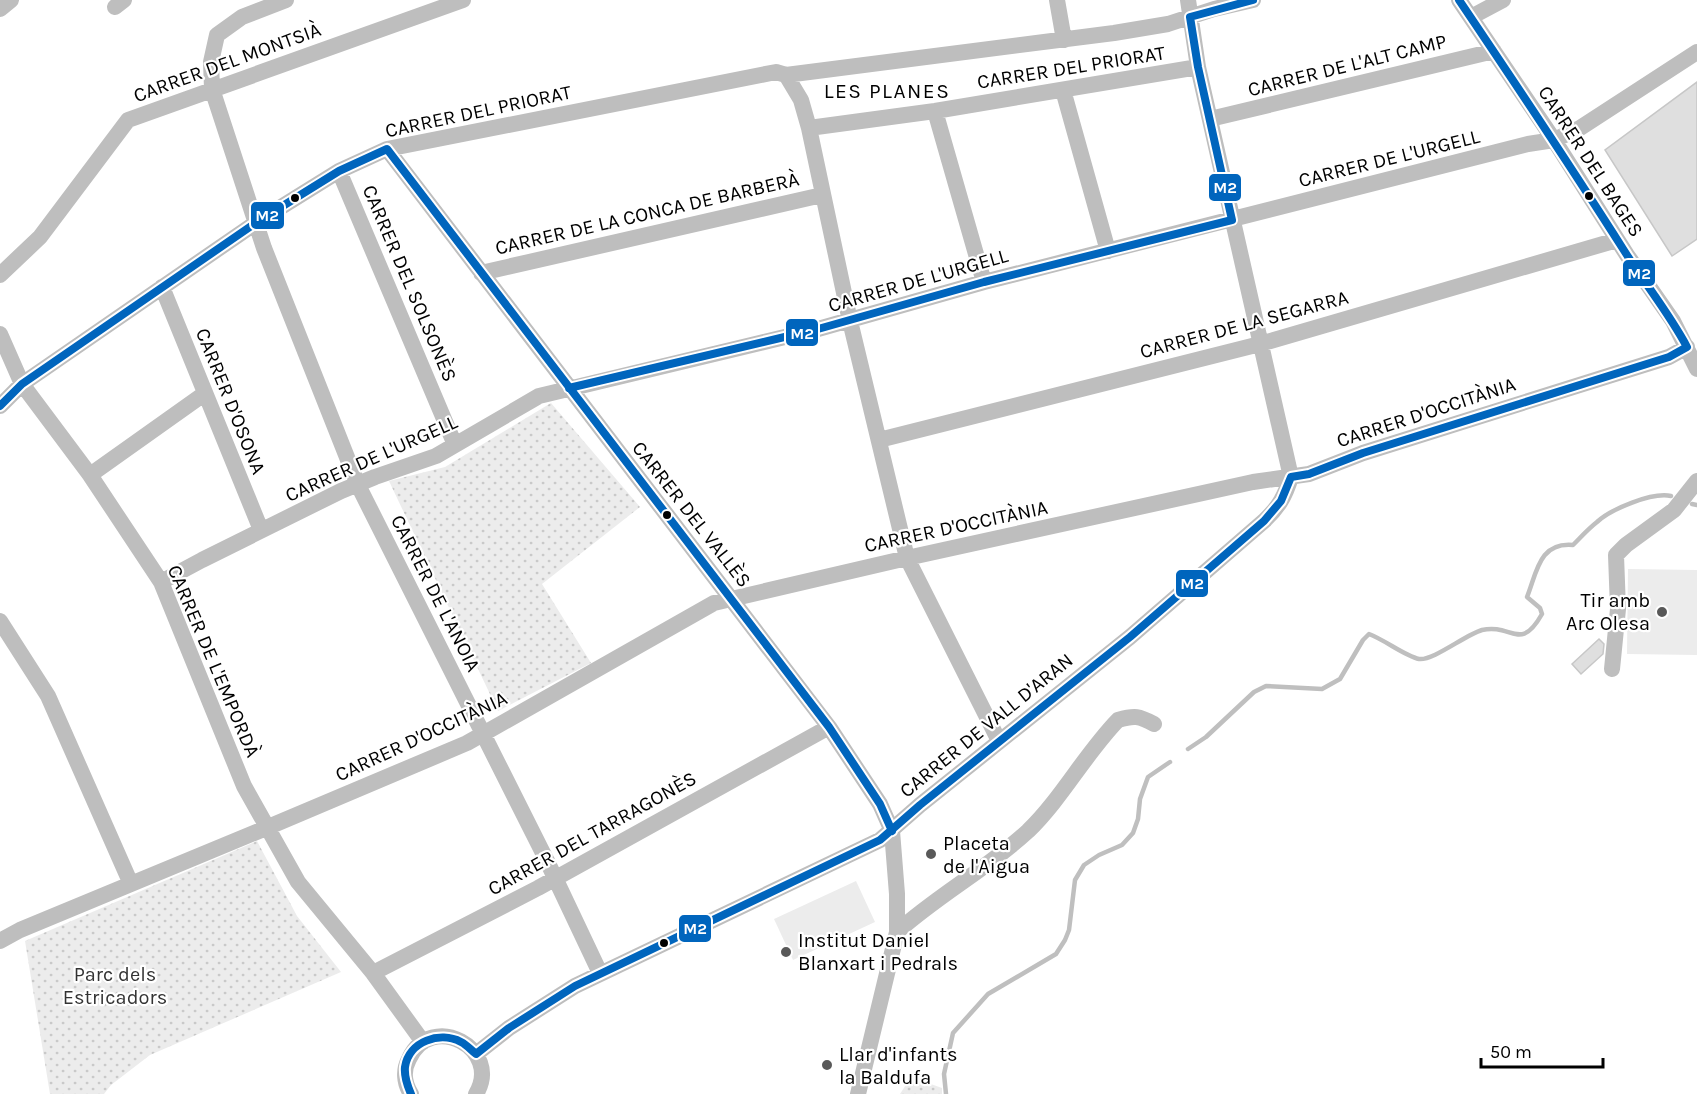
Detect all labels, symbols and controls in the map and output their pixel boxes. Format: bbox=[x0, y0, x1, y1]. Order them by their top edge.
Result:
street label: CARRER DEL MONTSIÀ bbox=[130, 17, 324, 107]
street label: CARRER DE L'ALT CAMP bbox=[1245, 30, 1449, 101]
street label: CARRER DEL PRIORAT bbox=[976, 41, 1167, 94]
district label: LES PLANES bbox=[824, 79, 950, 103]
street label: CARRER DEL PRIORAT bbox=[383, 81, 573, 142]
street label: CARRER DEL BAGES bbox=[1533, 82, 1648, 241]
street label: CARRER DE L'URGELL bbox=[1296, 125, 1483, 192]
street label: CARRER DE LA CONCA DE BARBERÀ bbox=[493, 166, 801, 260]
line badge: M2 bbox=[1208, 173, 1242, 202]
text: M2 bbox=[1213, 178, 1237, 197]
street label: CARRER DEL SOLSONÈS bbox=[358, 181, 462, 385]
unlabelled marker bbox=[1583, 190, 1595, 202]
unlabelled marker bbox=[289, 192, 301, 204]
line badge: M2 bbox=[250, 201, 285, 230]
text: M2 bbox=[255, 206, 279, 225]
street label: CARRER DE L'URGELL bbox=[826, 244, 1011, 317]
line badge: M2 bbox=[1622, 259, 1656, 287]
text: M2 bbox=[1627, 264, 1651, 283]
street label: CARRER DE LA SEGARRA bbox=[1137, 286, 1351, 363]
line badge: M2 bbox=[785, 318, 819, 347]
text: M2 bbox=[790, 324, 814, 343]
street label: CARRER D'OSONA bbox=[191, 325, 270, 478]
street label: CARRER D'OCCITÀNIA bbox=[1333, 372, 1519, 452]
street label: CARRER DE L'URGELL bbox=[282, 410, 461, 507]
street label: CARRER DEL VALLÈS bbox=[627, 436, 757, 592]
street label: CARRER D'OCCITÀNIA bbox=[862, 495, 1050, 557]
unlabelled marker bbox=[661, 509, 673, 521]
street label: CARRER DE L'ANOIA bbox=[386, 511, 485, 675]
street label: CARRER DE L'EMPORDÀ bbox=[163, 561, 265, 761]
line badge: M2 bbox=[1175, 569, 1209, 598]
text: M2 bbox=[1180, 574, 1204, 593]
place label: Tir amb Arc Olesa bbox=[1566, 589, 1650, 635]
marker: Tir amb Arc Olesa bbox=[1655, 605, 1669, 619]
street label: CARRER DE VALL D'ARAN bbox=[895, 648, 1078, 802]
street label: CARRER D'OCCITÀNIA bbox=[331, 686, 511, 786]
street label: CARRER DEL TARRAGONÈS bbox=[484, 766, 700, 900]
place label: Placeta de l'Aigua bbox=[943, 832, 1030, 878]
marker: Placeta de l'Aigua bbox=[924, 847, 938, 861]
line badge: M2 bbox=[678, 914, 712, 943]
text: M2 bbox=[683, 919, 707, 938]
place label: Institut Daniel Blanxart i Pedrals bbox=[798, 929, 958, 975]
unlabelled marker bbox=[658, 937, 670, 949]
marker: Institut Daniel Blanxart i Pedrals bbox=[779, 945, 793, 959]
park label: Parc dels Estricadors bbox=[63, 963, 167, 1009]
scale bar bbox=[1481, 1031, 1602, 1069]
text: 50 m bbox=[1490, 1041, 1532, 1063]
place label: Llar d'infants la Baldufa bbox=[839, 1043, 958, 1089]
marker: Llar d'infants la Baldufa bbox=[820, 1058, 834, 1072]

